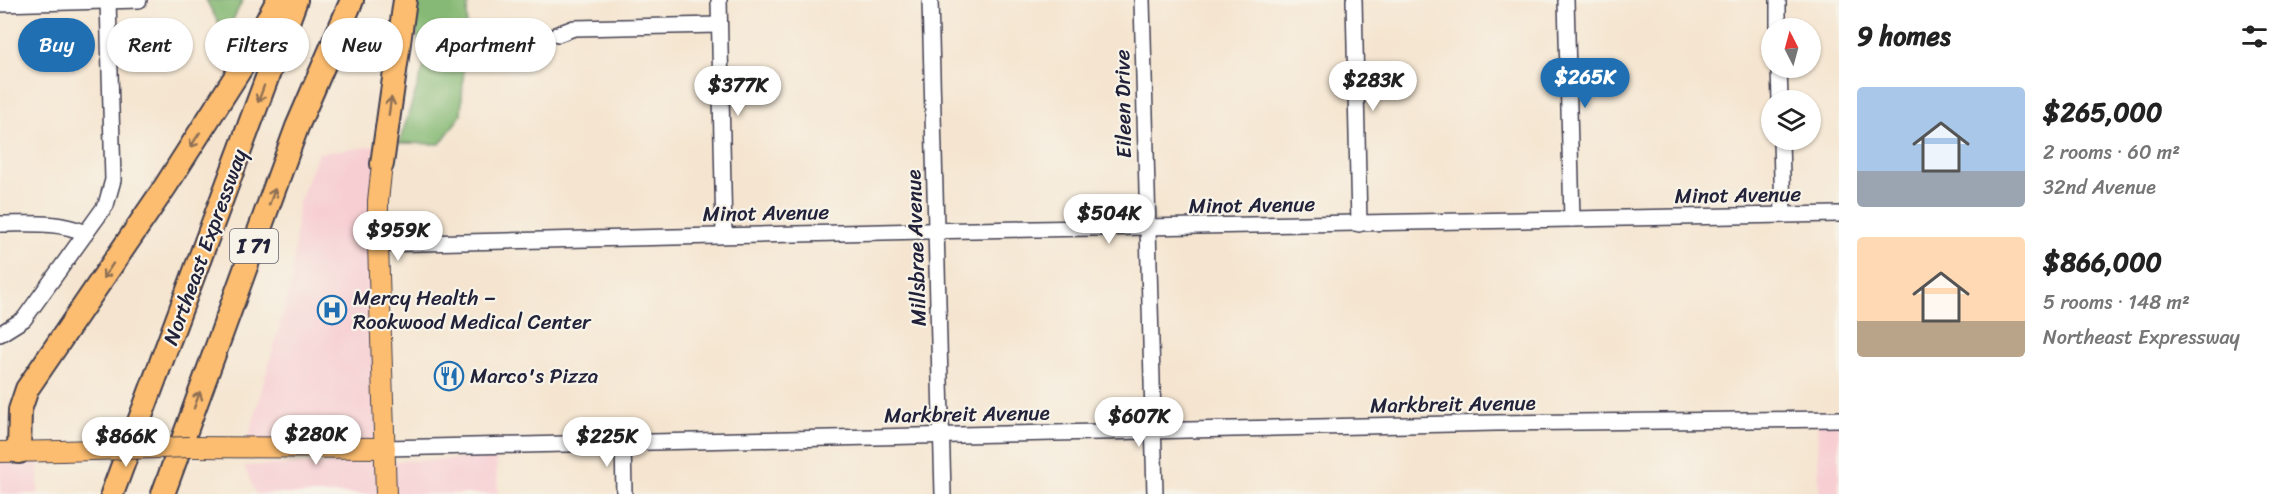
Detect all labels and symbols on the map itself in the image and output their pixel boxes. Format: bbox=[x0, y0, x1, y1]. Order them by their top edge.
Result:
north arrow bbox=[1761, 18, 1821, 78]
street label: Eileen Drive bbox=[1103, 49, 1143, 159]
pin: $265K bbox=[1543, 58, 1627, 109]
pin: $283K bbox=[1331, 61, 1415, 112]
pin: $377K bbox=[696, 66, 780, 117]
one-way arrow bbox=[255, 84, 266, 103]
one-way arrow bbox=[384, 97, 395, 117]
one-way arrow bbox=[188, 132, 201, 149]
street label: Northeast Expressway bbox=[152, 143, 258, 351]
street label: Millsbrae Avenue bbox=[894, 169, 938, 327]
street label: Minot Avenue bbox=[1674, 175, 1802, 215]
street label: Minot Avenue bbox=[1188, 185, 1316, 225]
one-way arrow bbox=[267, 188, 278, 207]
street label: Minot Avenue bbox=[702, 193, 830, 233]
pin: $504K bbox=[1067, 194, 1151, 245]
pin: $959K bbox=[356, 211, 440, 262]
road number: I 71 bbox=[230, 229, 278, 263]
one-way arrow bbox=[101, 263, 114, 280]
place label: Mercy Health – Rookwood Medical Center bbox=[353, 279, 592, 341]
hospital icon: Mercy Health – Rookwood Medical Center bbox=[316, 294, 348, 326]
place label: Marco's Pizza bbox=[470, 357, 599, 395]
restaurant icon: Marco's Pizza bbox=[433, 360, 465, 392]
street label: Markbreit Avenue bbox=[1370, 384, 1536, 424]
one-way arrow bbox=[193, 391, 204, 410]
street label: Markbreit Avenue bbox=[884, 394, 1050, 434]
pin: $607K bbox=[1097, 397, 1181, 448]
pin: $280K bbox=[274, 415, 358, 466]
pin: $866K bbox=[84, 417, 168, 468]
pin: $225K bbox=[565, 417, 649, 468]

